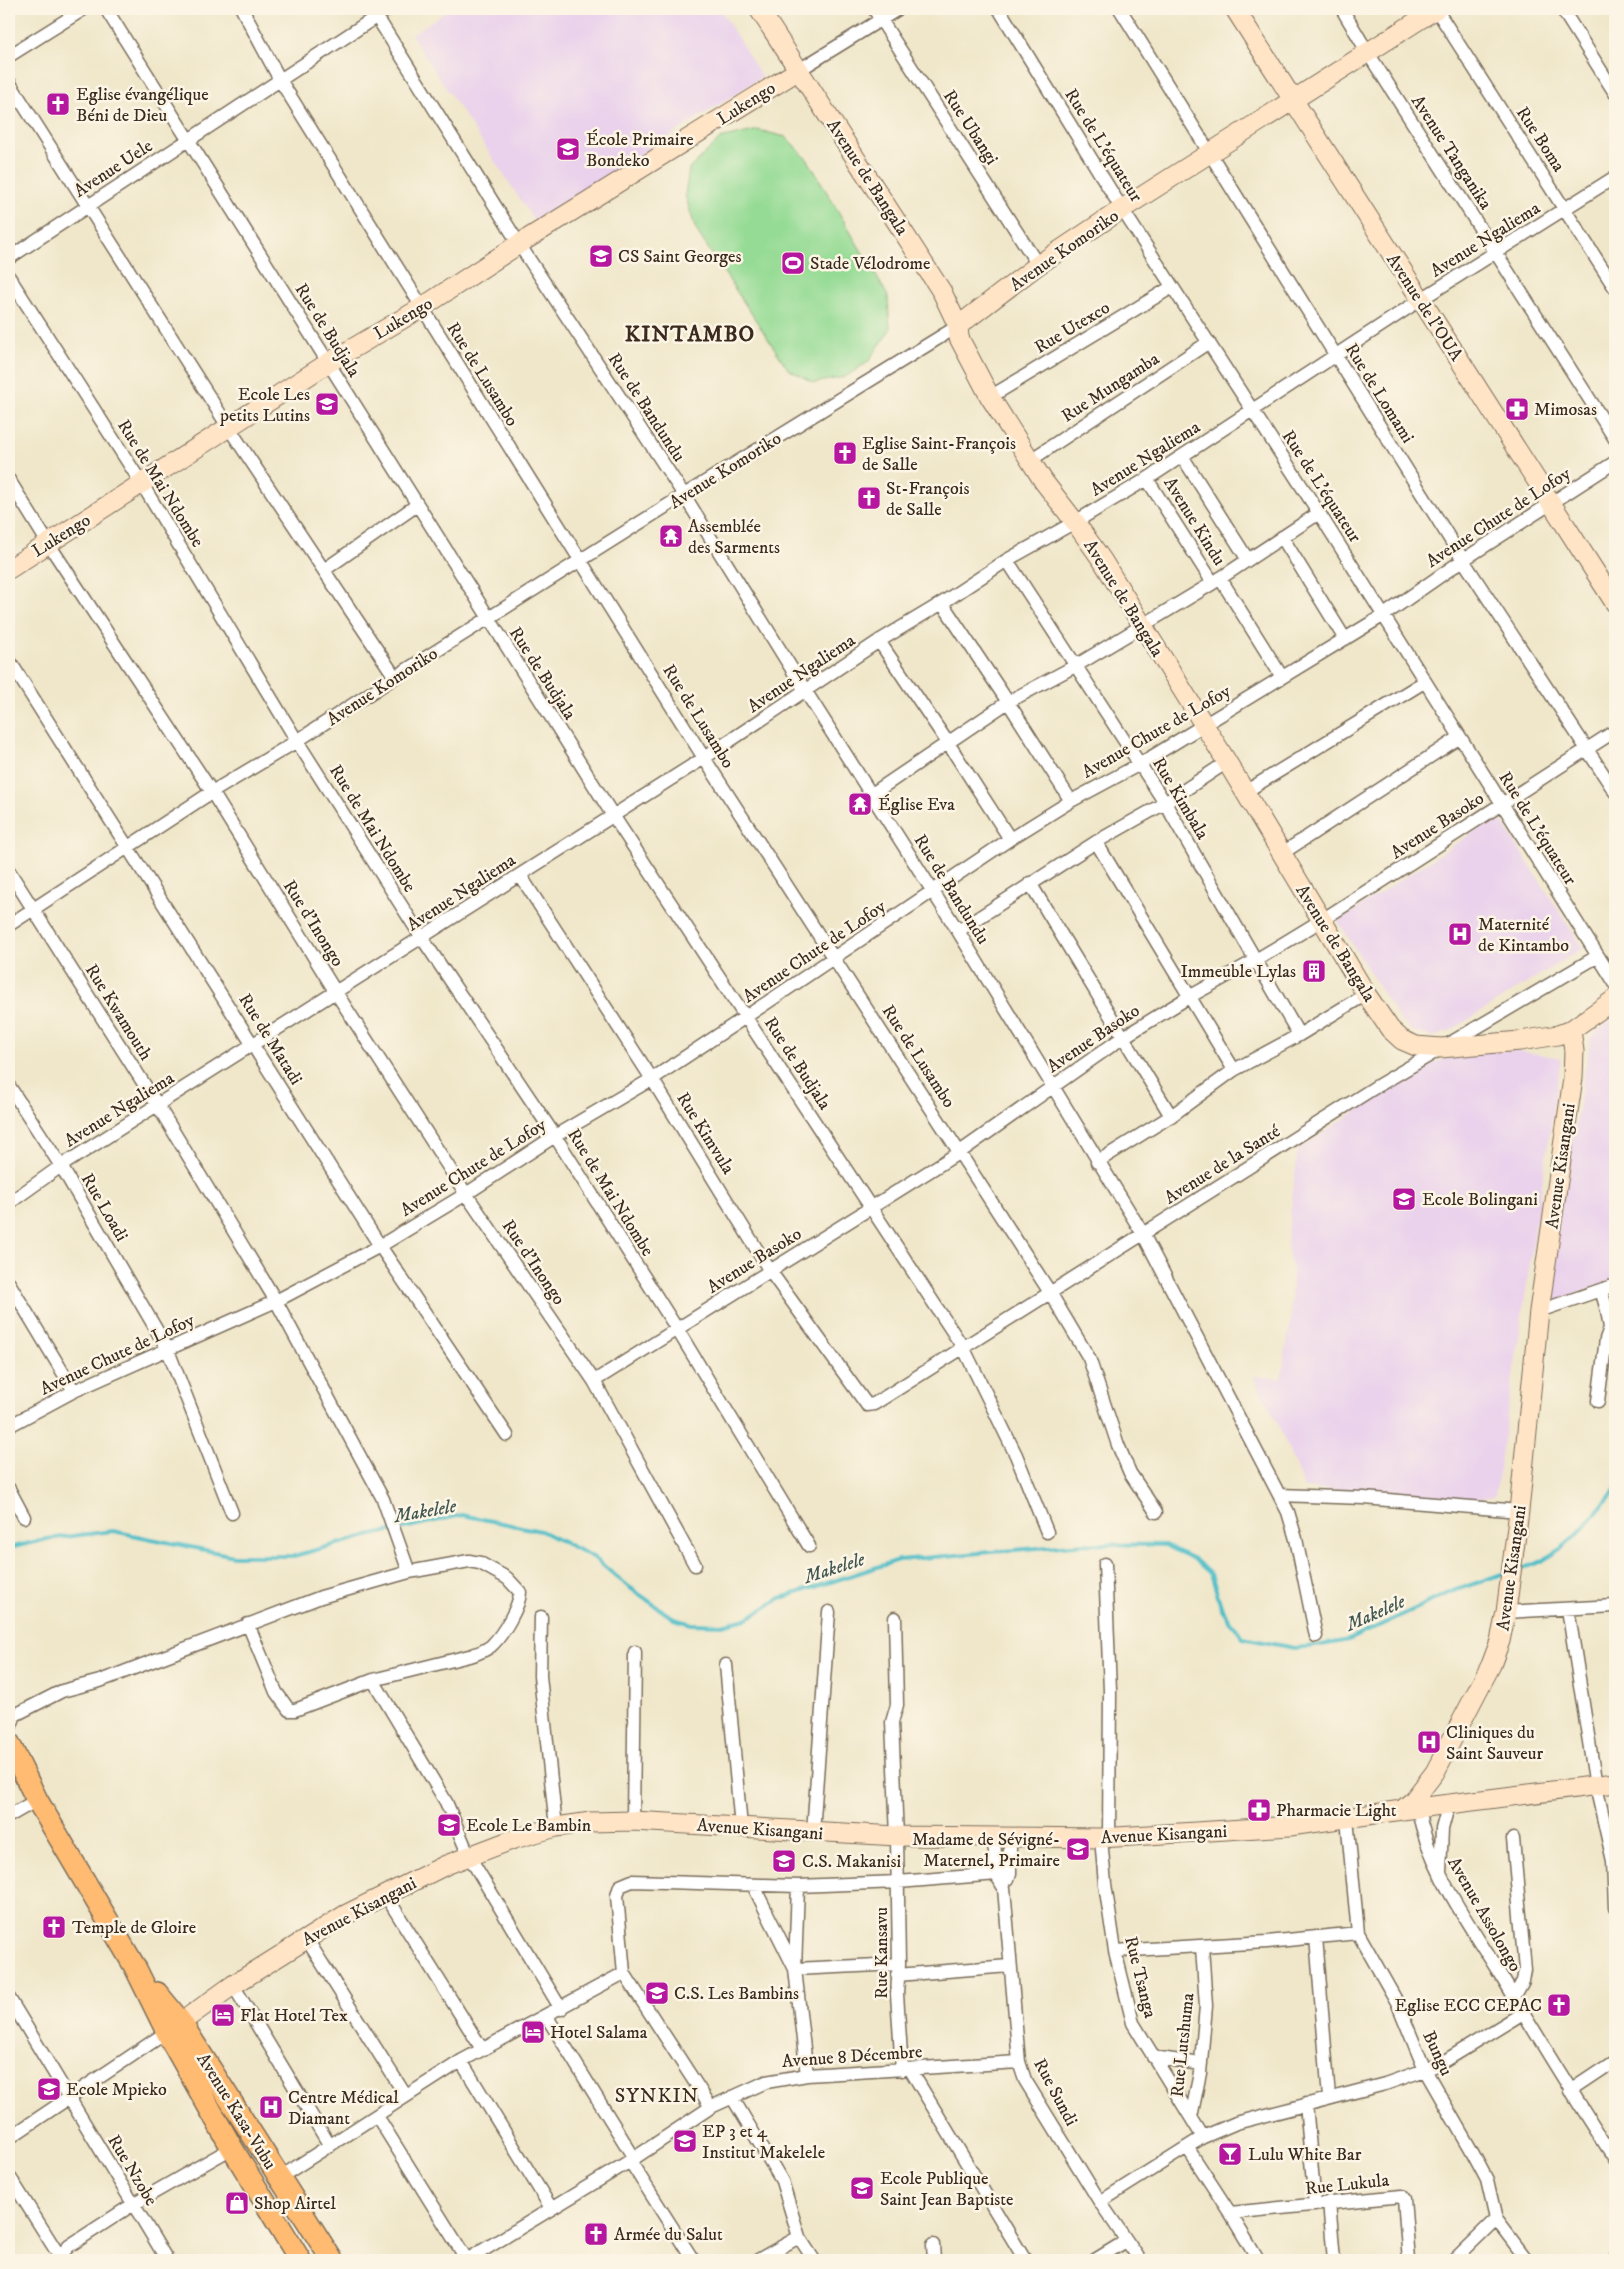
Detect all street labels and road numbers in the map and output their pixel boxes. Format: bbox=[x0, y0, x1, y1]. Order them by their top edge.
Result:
street label: Lukengo bbox=[713, 77, 780, 130]
street label: Rue de L'équateur bbox=[1060, 85, 1147, 207]
street label: Rue Ubangi bbox=[938, 86, 1002, 169]
street label: Avenue Tanganika bbox=[1406, 91, 1496, 214]
street label: Rue Boma bbox=[1511, 103, 1570, 177]
street label: Avenue de Bangala bbox=[821, 115, 913, 240]
street label: Avenue Uele bbox=[70, 135, 157, 202]
street label: Avenue Ngaliema bbox=[1427, 197, 1545, 282]
street label: Avenue Komoriko bbox=[1006, 205, 1123, 297]
street label: Avenue de l’OUA bbox=[1381, 250, 1467, 366]
street label: Rue de Budjala bbox=[290, 280, 365, 382]
street label: Lukengo bbox=[370, 293, 437, 345]
street label: Rue Utexco bbox=[1031, 297, 1114, 359]
street label: Rue de Lusambo bbox=[441, 319, 523, 431]
street label: Rue de Lomami bbox=[1340, 340, 1419, 447]
street label: Rue Mungamba bbox=[1058, 348, 1164, 428]
street label: Rue de Bandundu bbox=[603, 349, 690, 466]
street label: Rue de Mai Ndombe bbox=[112, 416, 208, 551]
street label: Avenue Ngaliema bbox=[1087, 416, 1205, 501]
street label: Rue de L'équateur bbox=[1277, 426, 1366, 547]
street label: Avenue Komoriko bbox=[665, 427, 786, 514]
street label: Avenue Chute de Lofoy bbox=[1422, 463, 1575, 573]
street label: Avenue Kindu bbox=[1158, 473, 1230, 570]
street label: Lukengo bbox=[28, 509, 95, 562]
street label: Avenue de Bangala bbox=[1078, 536, 1168, 661]
street label: Rue de Budjala bbox=[504, 623, 581, 724]
street label: Avenue Ngaliema bbox=[744, 630, 860, 718]
street label: Avenue Komoriko bbox=[323, 643, 442, 731]
street label: Rue de Lusambo bbox=[657, 661, 739, 773]
street label: Avenue Chute de Lofoy bbox=[1078, 680, 1235, 783]
street label: Rue Kimbala bbox=[1147, 753, 1213, 844]
street label: Rue de Mai Ndombe bbox=[324, 761, 420, 896]
street label: Rue de L'équateur bbox=[1494, 768, 1581, 890]
street label: Avenue Basoko bbox=[1387, 787, 1489, 864]
street label: Rue de Bandundu bbox=[909, 831, 994, 949]
street label: Avenue Ngaliema bbox=[403, 849, 520, 936]
street label: Rue d'Inongo bbox=[278, 876, 349, 971]
street label: Avenue de Bangala bbox=[1290, 881, 1380, 1006]
street label: Avenue Chute de Lofoy bbox=[739, 896, 891, 1008]
street label: Rue Kwamouth bbox=[80, 960, 157, 1065]
street label: Rue de Matadi bbox=[233, 990, 307, 1089]
street label: Avenue Basoko bbox=[1043, 1000, 1144, 1078]
street label: Rue de Lusambo bbox=[877, 1001, 960, 1112]
street label: Rue de Budjala bbox=[759, 1013, 836, 1114]
street label: Avenue Ngaliema bbox=[61, 1067, 179, 1152]
street label: Rue Kimvula bbox=[671, 1089, 739, 1179]
street label: Avenue Kisangani bbox=[1541, 1102, 1581, 1230]
street label: Avenue Chute de Lofoy bbox=[397, 1114, 551, 1222]
street label: Avenue de la Santé bbox=[1160, 1120, 1285, 1209]
street label: Rue de Mai Ndombe bbox=[562, 1125, 658, 1260]
street label: Rue Loadi bbox=[76, 1170, 132, 1245]
street label: Rue d'Inongo bbox=[497, 1216, 570, 1310]
street label: Avenue Basoko bbox=[703, 1223, 806, 1299]
street label: Avenue Chute de Lofoy bbox=[37, 1309, 199, 1400]
street label: Avenue Kisangani bbox=[1492, 1504, 1532, 1632]
street label: Avenue Kisangani bbox=[696, 1815, 824, 1845]
street label: Avenue Kisangani bbox=[1100, 1821, 1228, 1849]
street label: Avenue Assolongo bbox=[1442, 1853, 1526, 1976]
street label: Avenue Kisangani bbox=[298, 1872, 421, 1951]
street label: Rue Kansavu bbox=[871, 1907, 893, 1999]
street label: Rue Tsanga bbox=[1119, 1934, 1161, 2021]
street label: Rue Lutshuma bbox=[1167, 1992, 1199, 2098]
street label: Bungu bbox=[1417, 2027, 1457, 2080]
street label: Avenue 8 Décembre bbox=[781, 2041, 923, 2073]
street label: Avenue Kasa-Vubu bbox=[192, 2049, 281, 2174]
street label: Rue Sundi bbox=[1028, 2055, 1082, 2130]
street label: Rue Nzobe bbox=[102, 2131, 162, 2210]
street label: Rue Lukula bbox=[1304, 2170, 1390, 2200]

